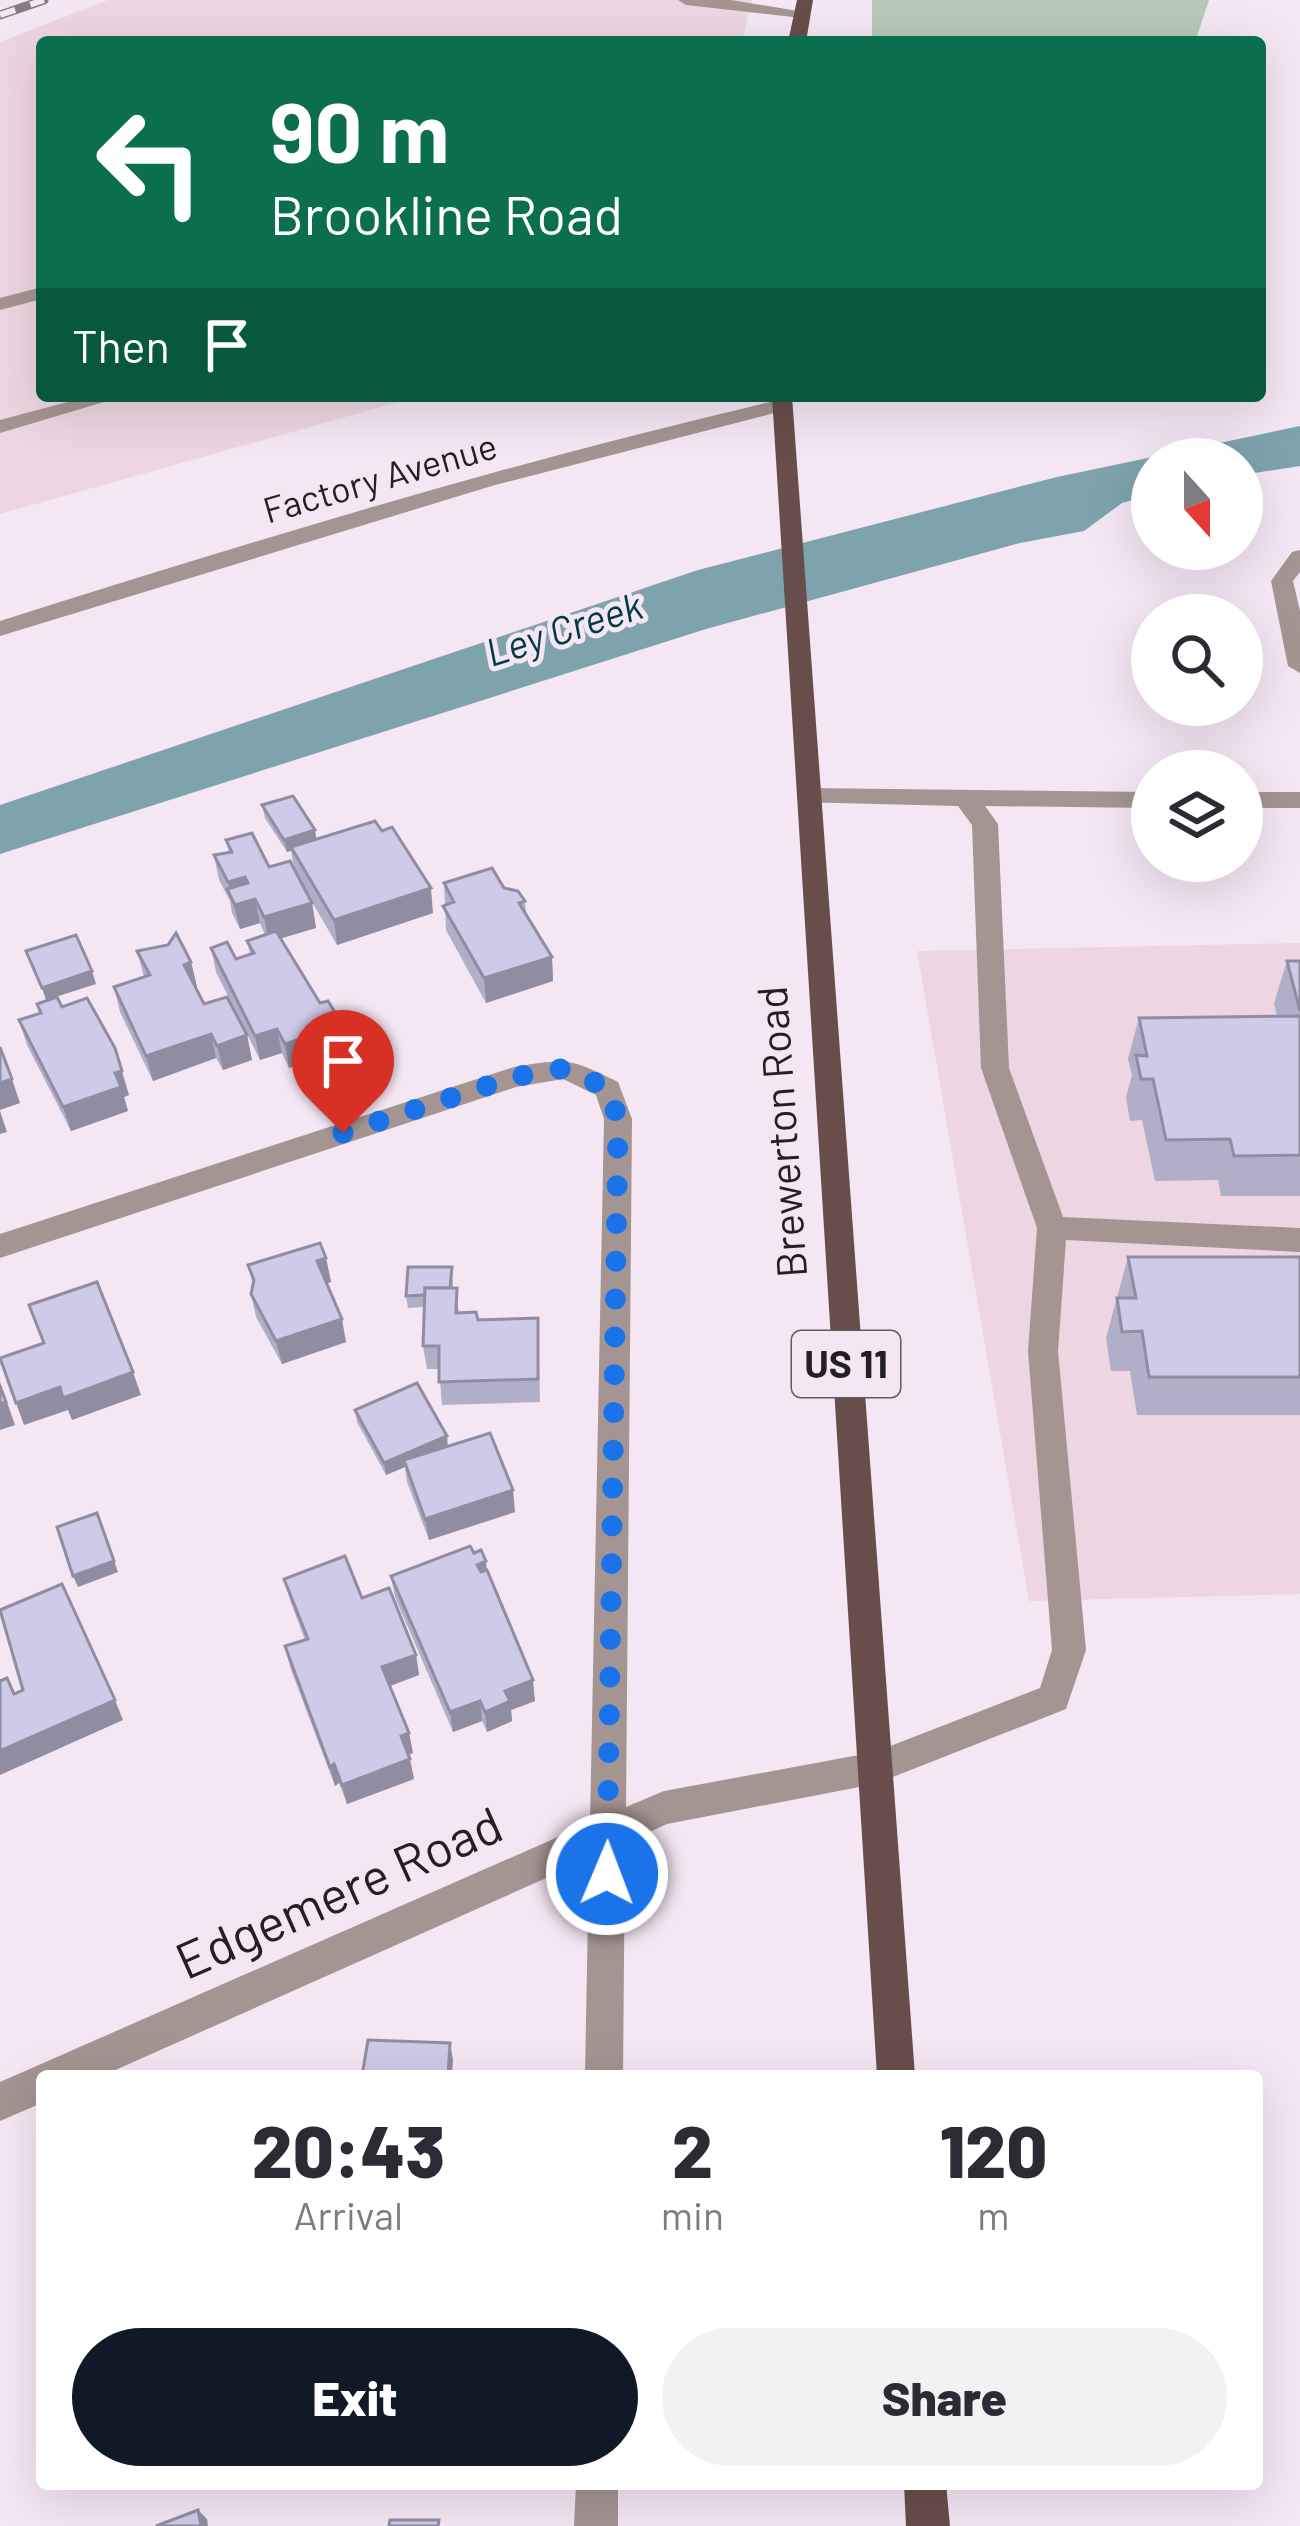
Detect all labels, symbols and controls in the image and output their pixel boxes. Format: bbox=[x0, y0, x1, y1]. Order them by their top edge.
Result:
text: 90 m bbox=[270, 79, 449, 180]
icon: left bbox=[72, 84, 228, 240]
text: Brookline Road bbox=[270, 181, 623, 246]
icon: arrive bbox=[194, 312, 260, 378]
text: Then bbox=[72, 318, 170, 372]
street label: Factory Avenue bbox=[258, 423, 501, 530]
north arrow bbox=[1131, 438, 1263, 570]
map controls bbox=[1131, 438, 1263, 882]
water label: Ley Creek bbox=[479, 580, 648, 675]
button: search bbox=[1131, 594, 1263, 726]
button: layers bbox=[1131, 750, 1263, 882]
street label: Brewerton Road bbox=[745, 984, 815, 1280]
pin bbox=[292, 1010, 394, 1133]
icon: arrive bbox=[310, 1028, 376, 1094]
road number: US 11 bbox=[792, 1331, 900, 1397]
street label: Edgemere Road bbox=[165, 1792, 511, 1990]
position arrow bbox=[544, 1811, 670, 1937]
text: 20:43 bbox=[252, 2106, 445, 2192]
text: 2 bbox=[672, 2106, 713, 2192]
text: 120 bbox=[940, 2106, 1047, 2192]
text: Arrival bbox=[294, 2191, 403, 2238]
text: min bbox=[661, 2191, 724, 2238]
text: m bbox=[977, 2191, 1010, 2238]
button: Exit bbox=[72, 2328, 638, 2466]
button: Share bbox=[662, 2328, 1227, 2466]

